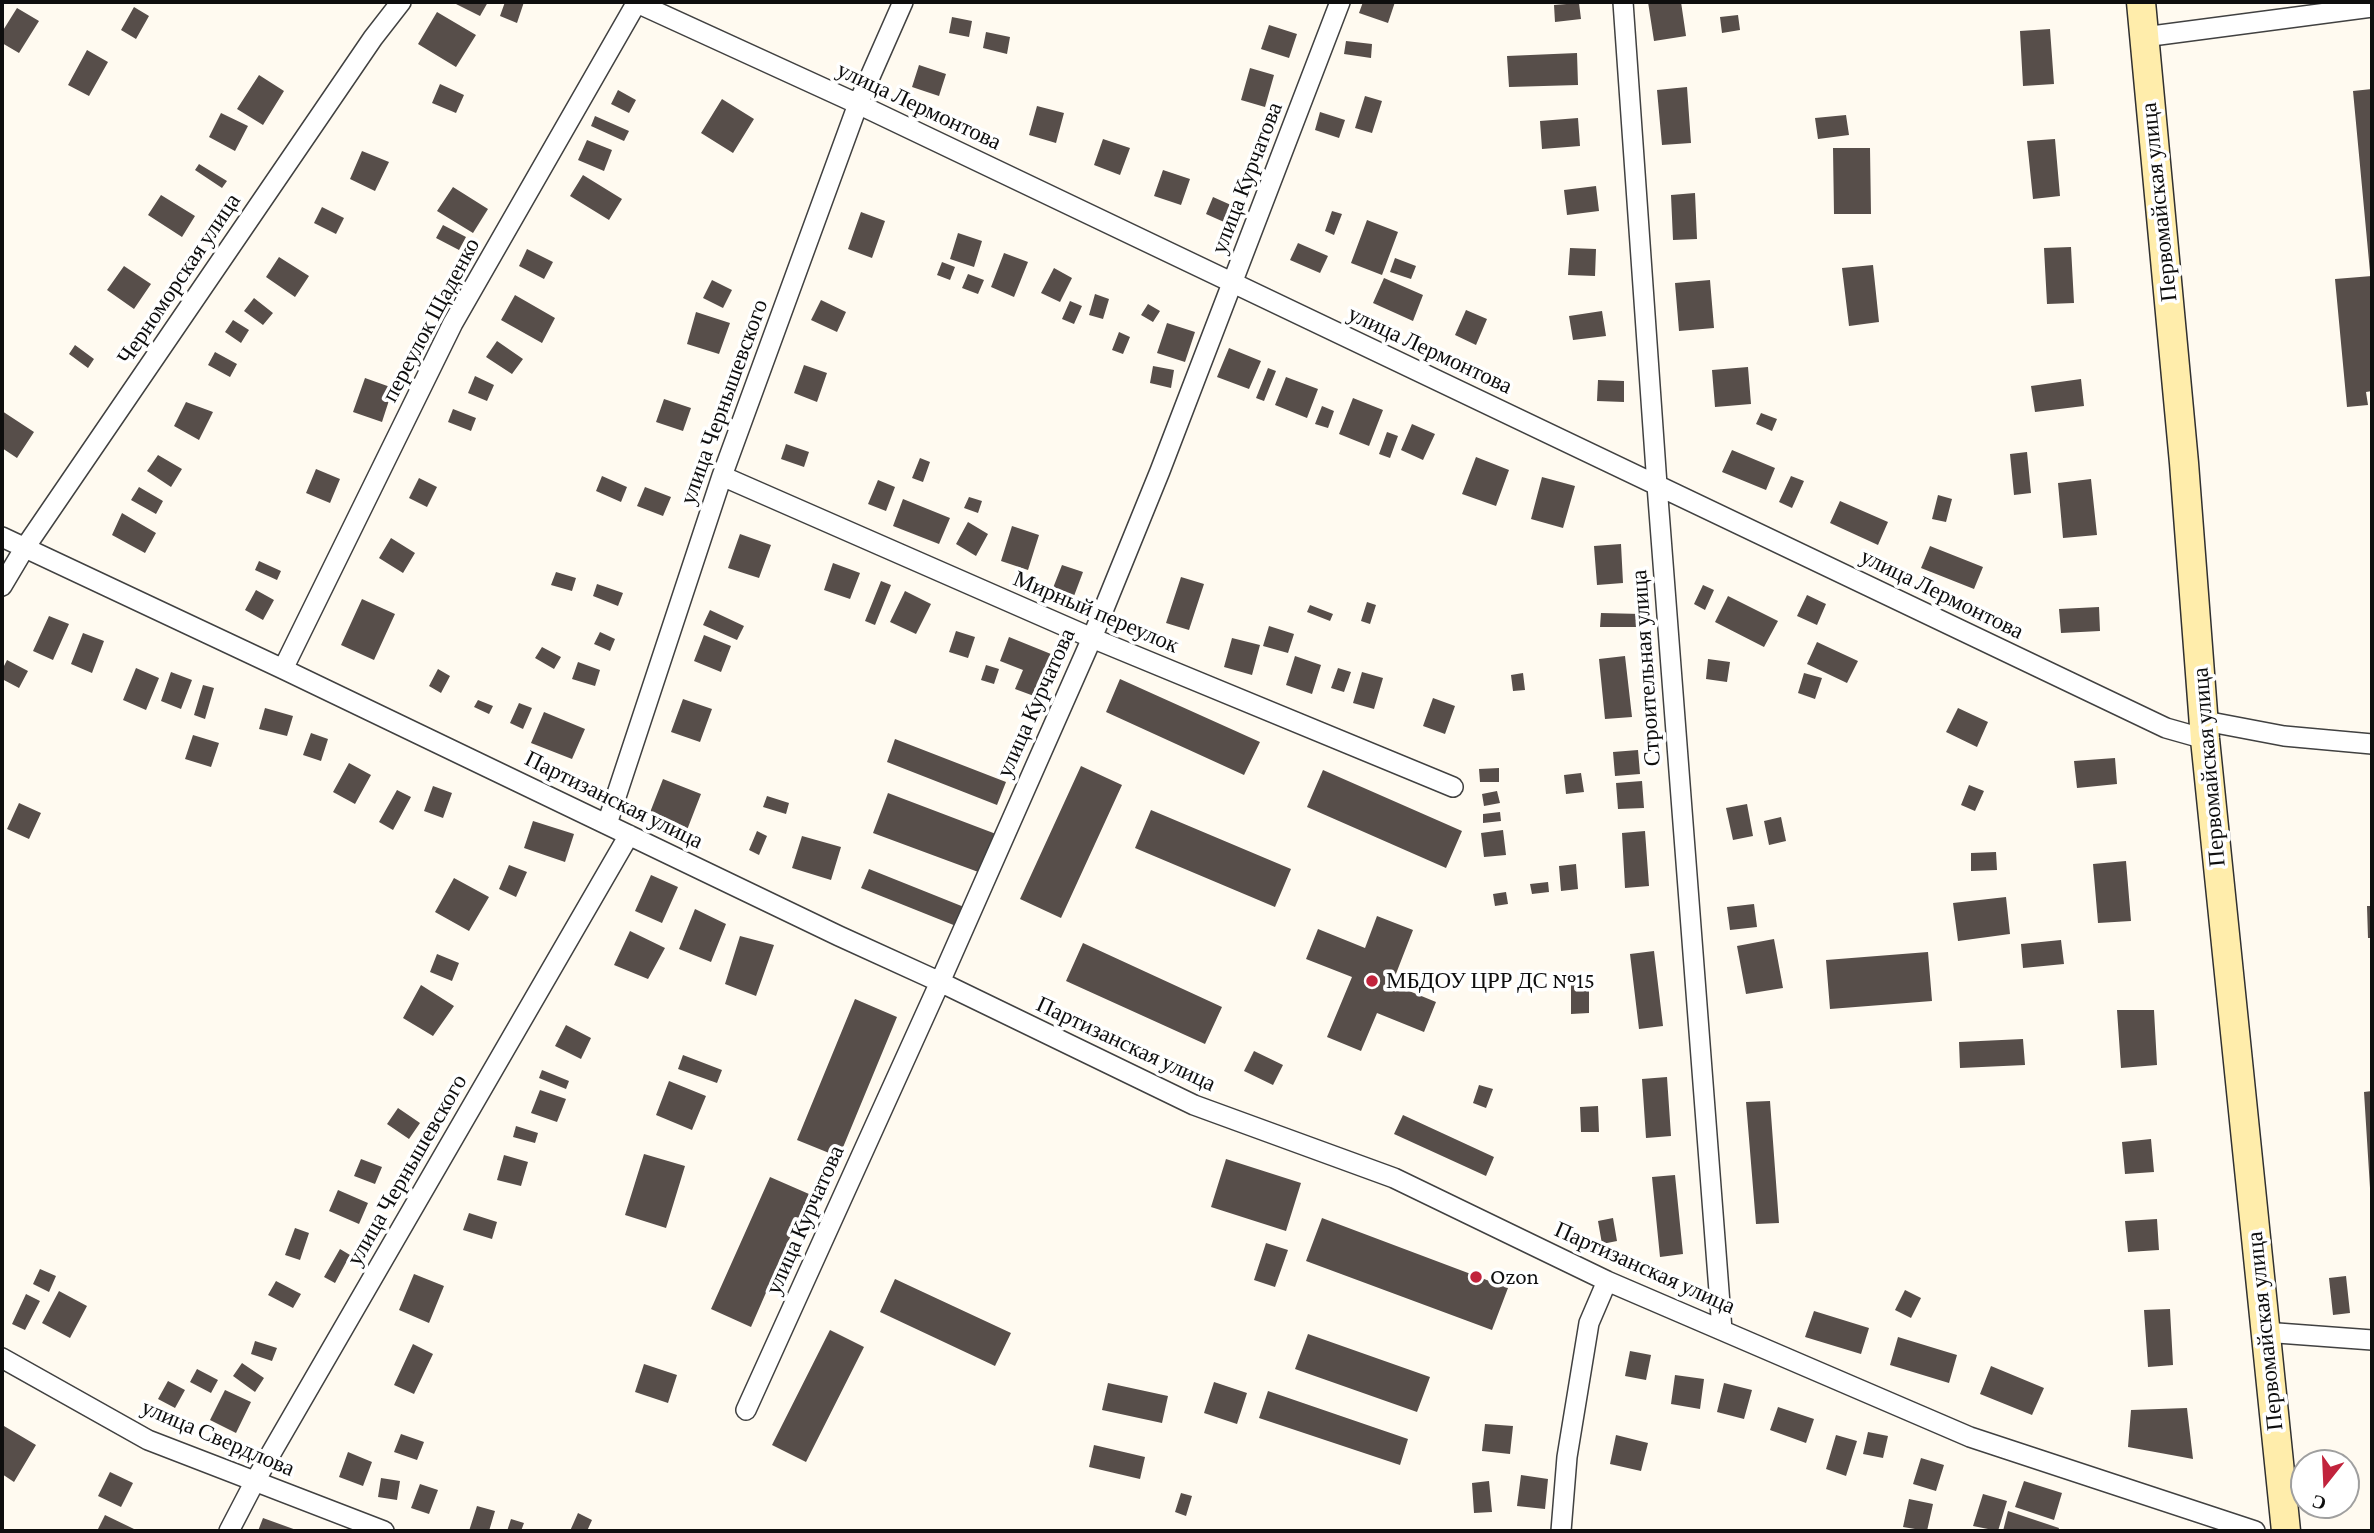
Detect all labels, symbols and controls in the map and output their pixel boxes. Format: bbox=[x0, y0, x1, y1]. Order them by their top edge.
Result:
street label: улица Лермонтова bbox=[832, 56, 1006, 156]
street label: улица Курчатова bbox=[1205, 98, 1289, 258]
street label: Первомайская улица bbox=[2135, 101, 2183, 303]
street label: Черноморская улица bbox=[111, 188, 247, 370]
street label: переулок Щаденко bbox=[376, 233, 486, 407]
street label: улица Чернышевского bbox=[674, 296, 774, 508]
street label: улица Лермонтова bbox=[1343, 300, 1517, 400]
street label: улица Лермонтова bbox=[1856, 543, 2028, 645]
street label: Мирный переулок bbox=[1009, 565, 1183, 659]
street label: Строительная улица bbox=[1625, 569, 1667, 767]
street label: улица Курчатова bbox=[991, 624, 1081, 782]
street label: Первомайская улица bbox=[2187, 666, 2231, 868]
street label: Партизанская улица bbox=[520, 745, 708, 855]
place label: МБДОУ ЦРР ДС №15 bbox=[1386, 967, 1595, 995]
marker: МБДОУ ЦРР ДС №15 bbox=[1364, 973, 1380, 989]
street label: Партизанская улица bbox=[1032, 990, 1220, 1098]
street label: улица Чернышевского bbox=[341, 1069, 473, 1271]
street label: улица Курчатова bbox=[760, 1141, 850, 1299]
street label: Партизанская улица bbox=[1550, 1216, 1740, 1320]
street label: Первомайская улица bbox=[2241, 1230, 2289, 1432]
place label: Ozon bbox=[1490, 1263, 1539, 1291]
marker: Ozon bbox=[1468, 1269, 1484, 1285]
street label: улица Свердлова bbox=[137, 1393, 299, 1483]
north arrow bbox=[2290, 1449, 2360, 1519]
text: С bbox=[2309, 1490, 2329, 1515]

